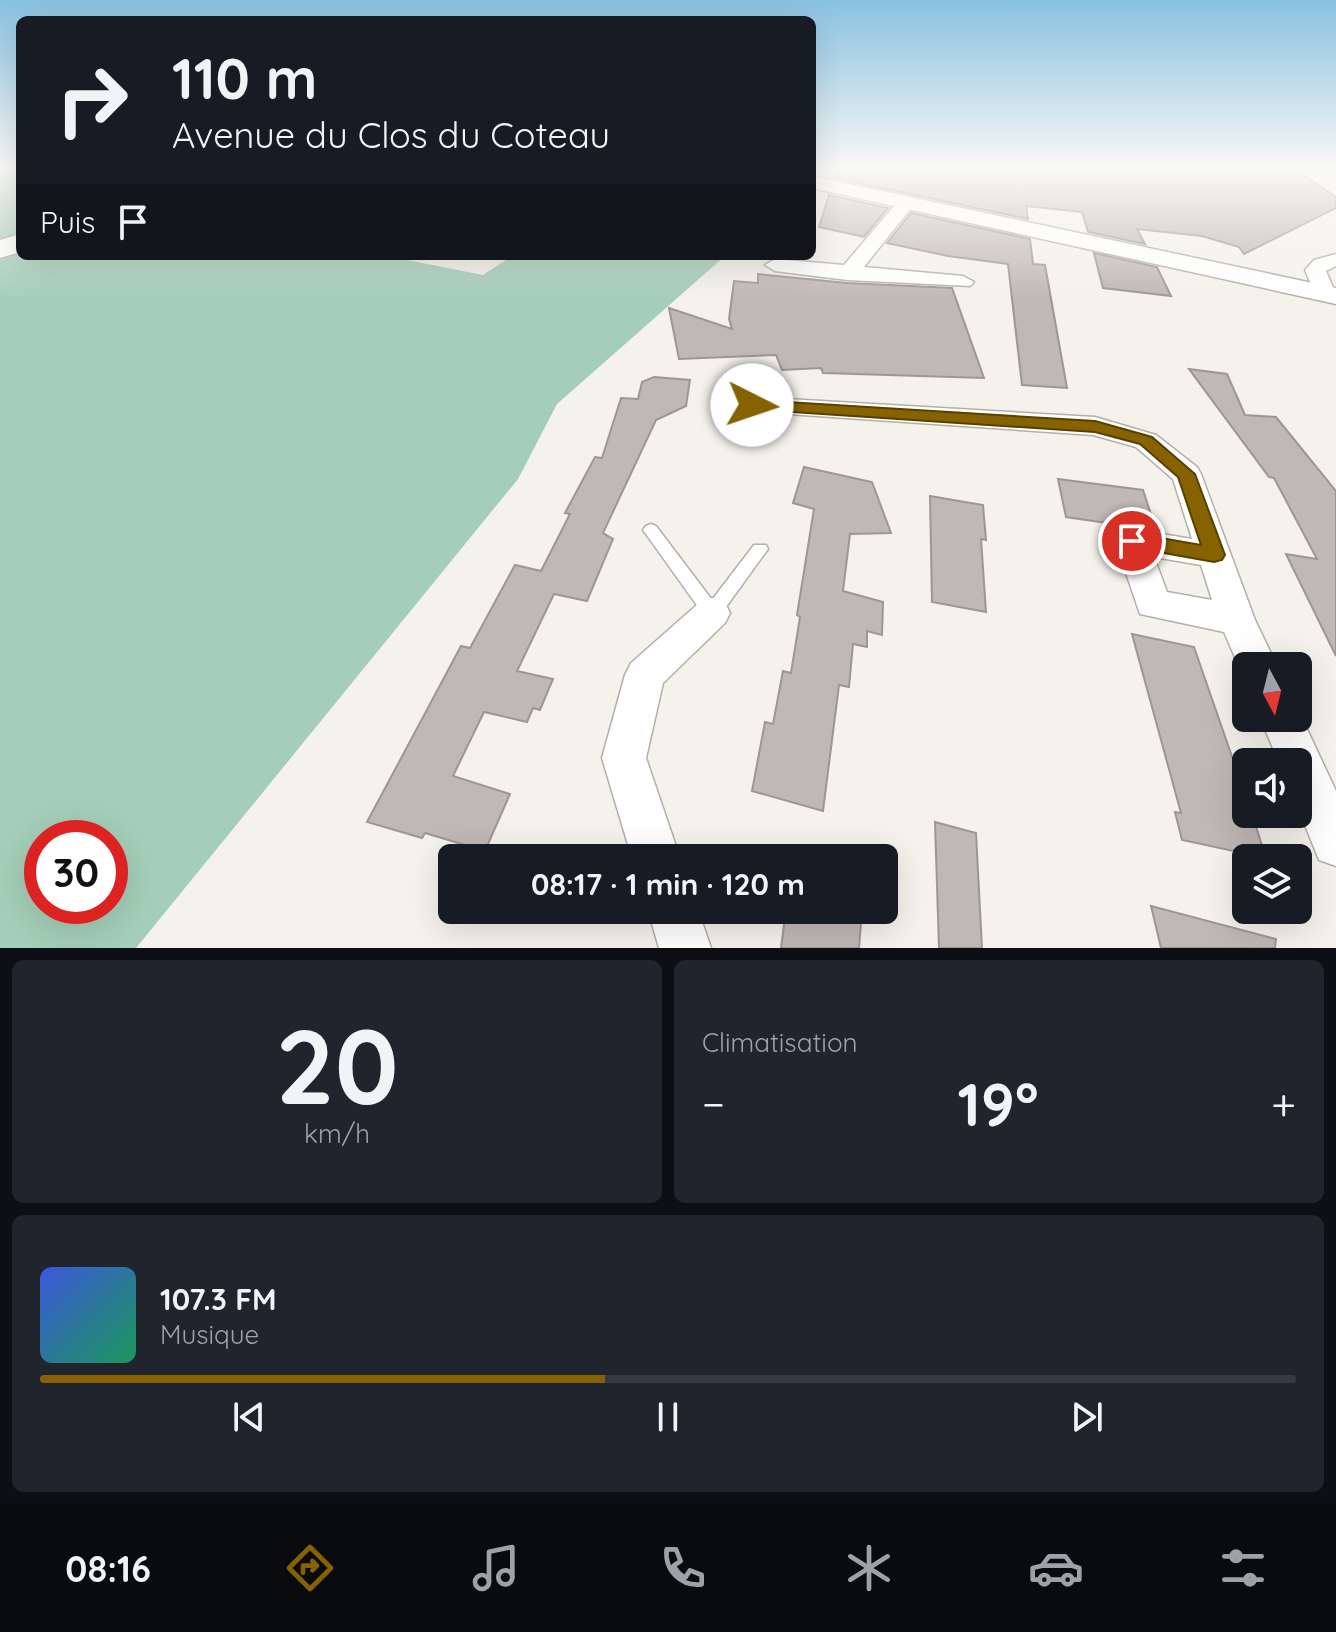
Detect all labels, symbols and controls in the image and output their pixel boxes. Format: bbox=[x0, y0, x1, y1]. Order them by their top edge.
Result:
text: 110 m bbox=[172, 43, 317, 113]
icon: right bbox=[40, 48, 144, 152]
text: Avenue du Clos du Coteau bbox=[172, 112, 610, 157]
icon: arrive bbox=[111, 200, 155, 244]
text: Puis bbox=[40, 203, 95, 241]
position arrow bbox=[710, 363, 794, 447]
pin bbox=[1098, 507, 1166, 575]
icon: arrive bbox=[1110, 519, 1154, 563]
north arrow bbox=[1232, 652, 1312, 732]
map controls bbox=[1232, 652, 1312, 924]
button: sound bbox=[1232, 748, 1312, 828]
speed limit sign: 30 bbox=[24, 820, 128, 924]
button: layers bbox=[1232, 844, 1312, 924]
text: 08:17 · 1 min · 120 m bbox=[531, 865, 805, 903]
text: 20 bbox=[275, 1000, 399, 1130]
text: Climatisation bbox=[702, 1026, 858, 1059]
text: 19° bbox=[958, 1066, 1039, 1141]
text: − bbox=[702, 1076, 725, 1131]
text: + bbox=[1271, 1076, 1296, 1131]
text: km/h bbox=[304, 1117, 370, 1150]
text: 107.3 FM bbox=[160, 1280, 277, 1318]
text: Musique bbox=[160, 1318, 259, 1351]
icon: previous bbox=[227, 1395, 271, 1439]
icon: pause bbox=[646, 1395, 690, 1439]
icon: next bbox=[1065, 1395, 1109, 1439]
icon: directions bbox=[282, 1540, 338, 1596]
icon: music bbox=[468, 1540, 524, 1596]
icon: phone bbox=[655, 1540, 711, 1596]
icon: climate bbox=[841, 1540, 897, 1596]
icon: car bbox=[1028, 1540, 1084, 1596]
icon: filters bbox=[1215, 1540, 1271, 1596]
text: 08:16 bbox=[65, 1546, 151, 1591]

